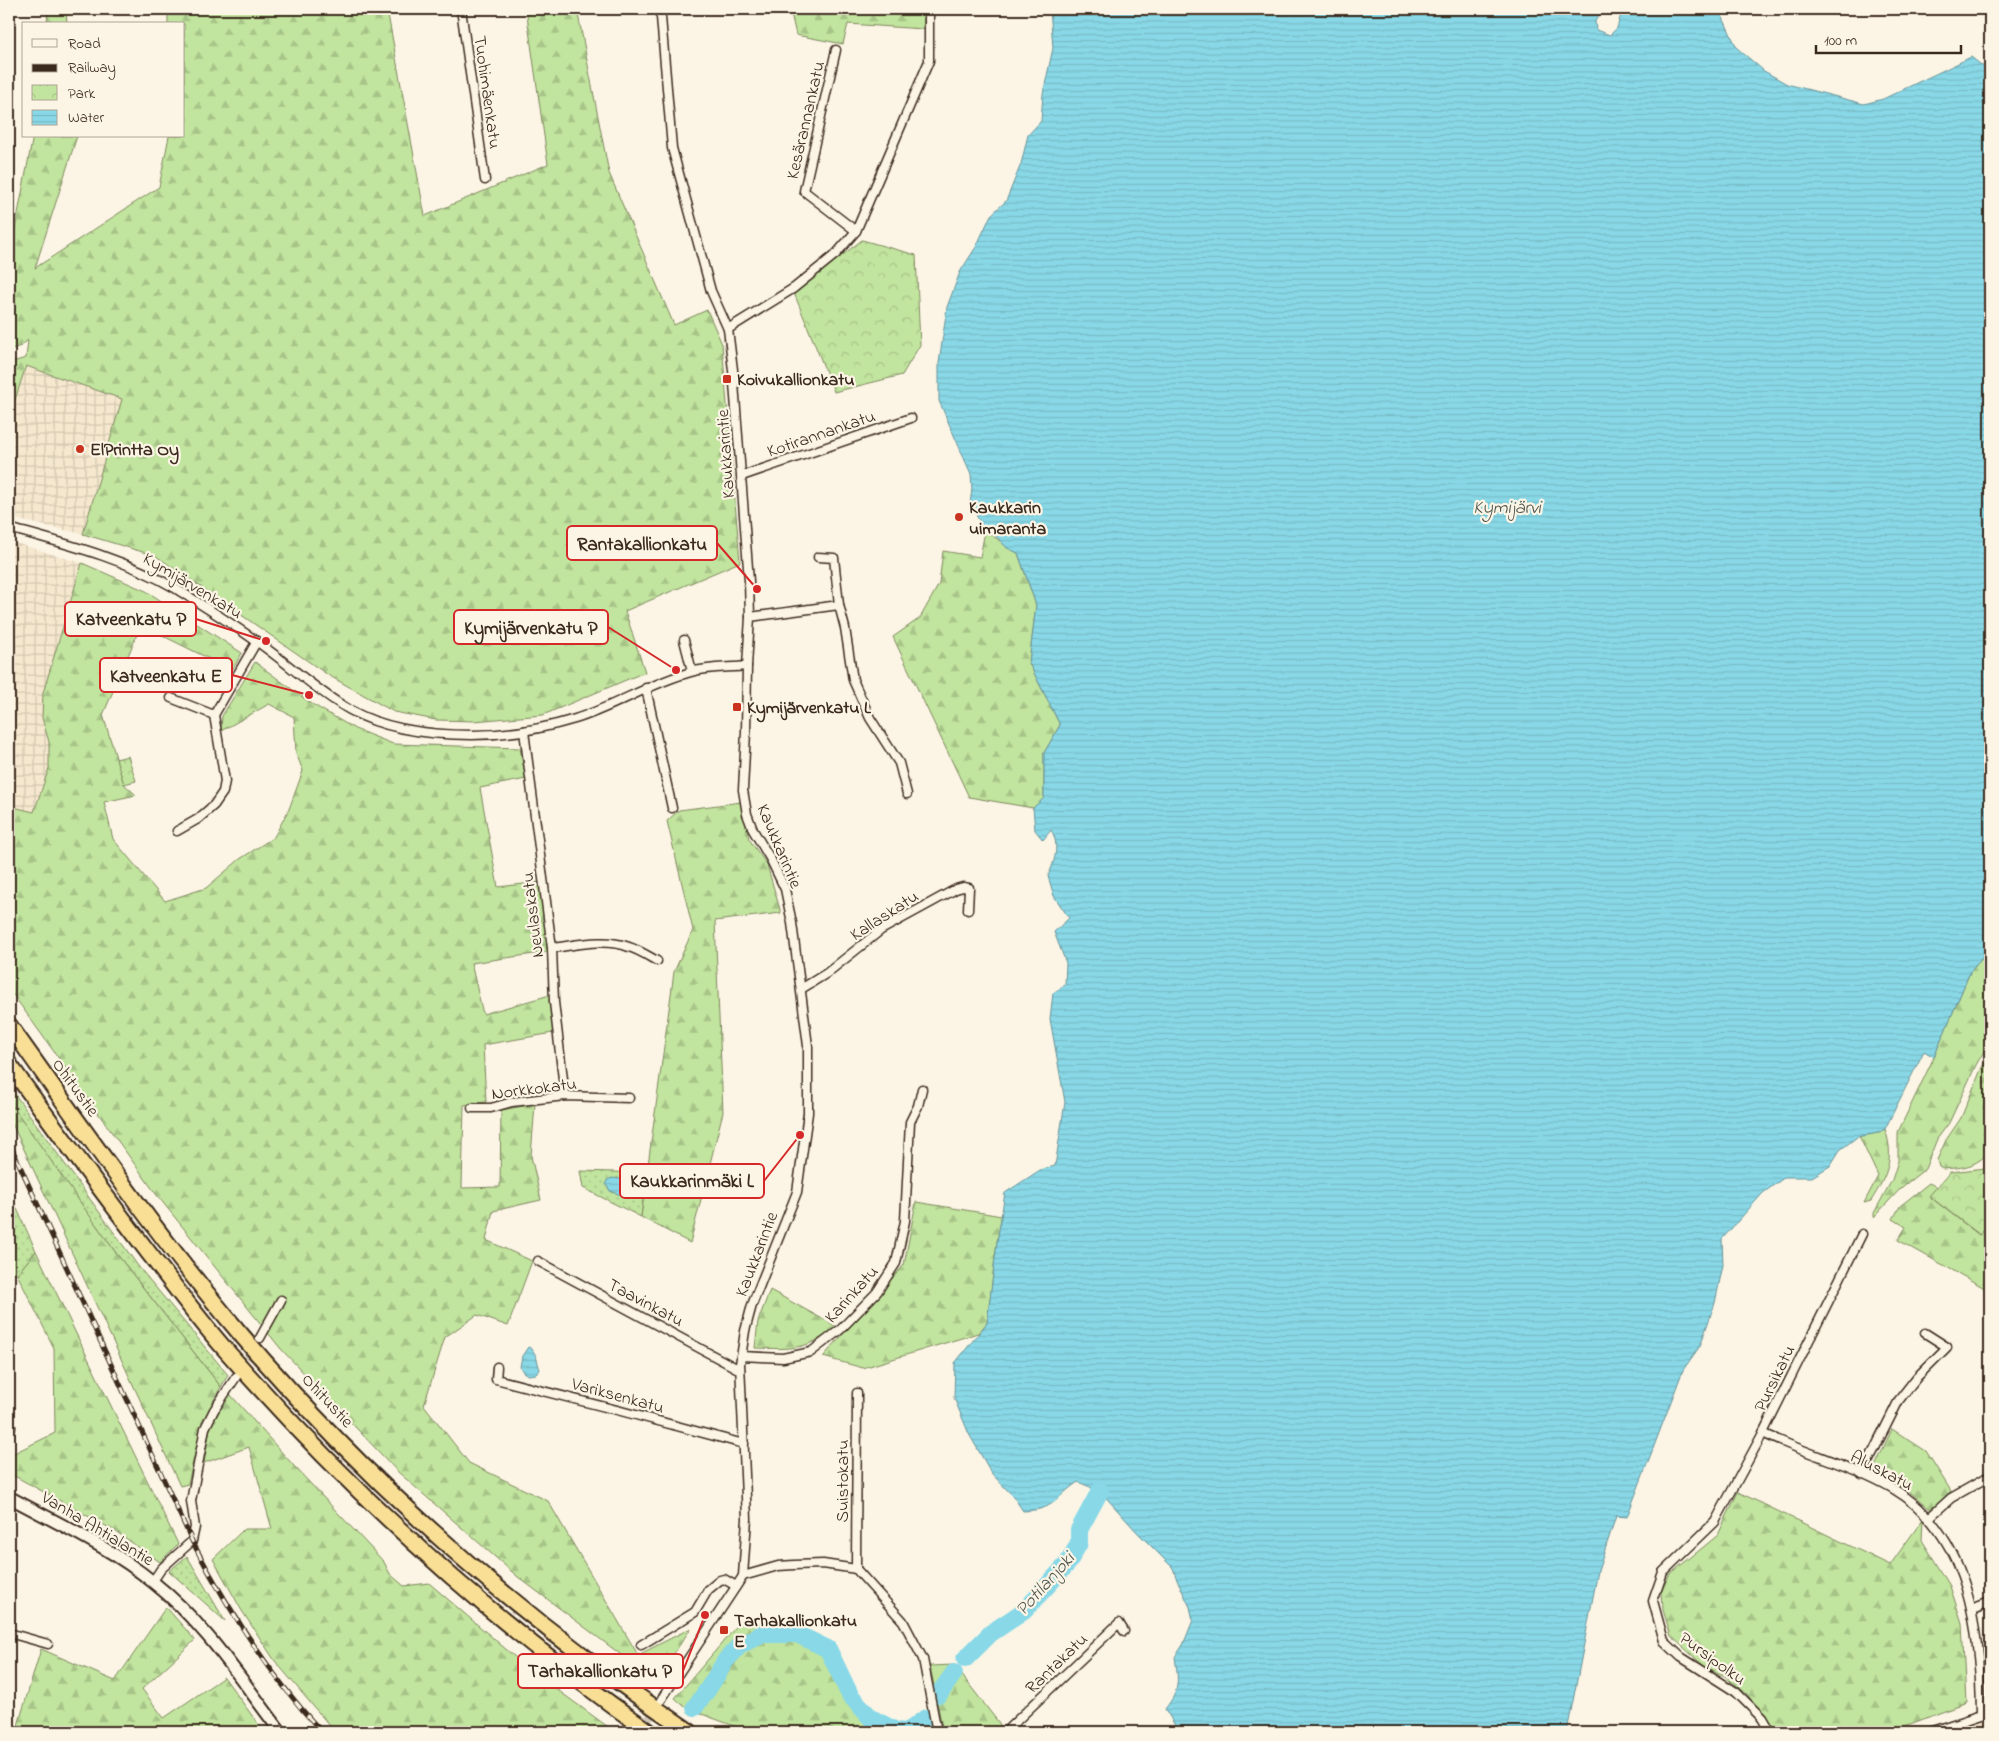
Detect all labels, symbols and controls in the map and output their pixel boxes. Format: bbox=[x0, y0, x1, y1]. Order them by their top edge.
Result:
legend bbox=[22, 22, 185, 138]
scale bar bbox=[1816, 22, 1962, 54]
text: 100 m bbox=[1824, 30, 1857, 52]
text: Road bbox=[68, 33, 101, 55]
street label: Tuohimäenkatu bbox=[465, 34, 507, 151]
text: Railway bbox=[68, 57, 116, 80]
street label: Kesärannankatu bbox=[781, 59, 833, 182]
text: Park bbox=[68, 83, 96, 105]
text: Water bbox=[68, 107, 104, 129]
place label: Koivukallionkatu bbox=[737, 368, 855, 394]
marker: Koivukallionkatu bbox=[721, 373, 733, 385]
street label: Kotirannankatu bbox=[764, 404, 879, 466]
street label: Kaukkarintie bbox=[711, 408, 743, 499]
place label: ElPrintta Oy bbox=[90, 438, 179, 465]
marker: ElPrintta Oy bbox=[74, 443, 86, 455]
water label: Kymijärvi bbox=[1473, 495, 1543, 522]
place label: Kaukkarin uimaranta bbox=[969, 496, 1046, 543]
marker: Kaukkarin uimaranta bbox=[953, 511, 965, 523]
callout: Rantakallionkatu bbox=[567, 526, 717, 560]
text: Rantakallionkatu bbox=[577, 532, 707, 559]
street label: Kymijärvenkatu bbox=[137, 547, 247, 627]
callout: Katveenkatu P bbox=[65, 602, 196, 636]
text: Katveenkatu P bbox=[76, 607, 186, 634]
callout: Kymijärvenkatu P bbox=[454, 610, 608, 644]
text: Kymijärvenkatu P bbox=[464, 616, 598, 645]
callout: Katveenkatu E bbox=[100, 658, 232, 692]
text: Katveenkatu E bbox=[110, 664, 222, 691]
place label: Kymijärvenkatu L bbox=[747, 696, 871, 723]
marker: Kymijärvenkatu L bbox=[731, 701, 743, 713]
street label: Kaukkarintie bbox=[749, 801, 808, 894]
street label: Neulaskatu bbox=[516, 870, 552, 959]
street label: Kallaskatu bbox=[846, 885, 925, 949]
street label: Ohitustie bbox=[44, 1054, 105, 1123]
street label: Norkkokatu bbox=[490, 1072, 578, 1108]
callout: Kaukkarinmäki L bbox=[620, 1164, 764, 1198]
text: Kaukkarinmäki L bbox=[630, 1169, 755, 1196]
street label: Kaukkarintie bbox=[730, 1208, 786, 1301]
street label: Karinkatu bbox=[819, 1261, 886, 1330]
street label: Taavinkatu bbox=[602, 1273, 688, 1335]
street label: Pursikatu bbox=[1748, 1341, 1803, 1417]
street label: Ohitustie bbox=[294, 1368, 359, 1435]
street label: Variksenkatu bbox=[567, 1372, 667, 1422]
street label: Suistokatu bbox=[831, 1440, 857, 1522]
street label: Aluskatu bbox=[1845, 1445, 1917, 1499]
street label: Vanha Ahtialantie bbox=[35, 1485, 159, 1574]
water label: Potilanjoki bbox=[1010, 1546, 1083, 1622]
place label: Tarhakallionkatu E bbox=[734, 1609, 857, 1656]
marker: Tarhakallionkatu E bbox=[718, 1624, 730, 1636]
street label: Pursipolku bbox=[1673, 1626, 1751, 1693]
street label: Rantakatu bbox=[1020, 1628, 1095, 1701]
callout: Tarhakallionkatu P bbox=[518, 1654, 683, 1688]
text: Tarhakallionkatu P bbox=[528, 1659, 672, 1686]

